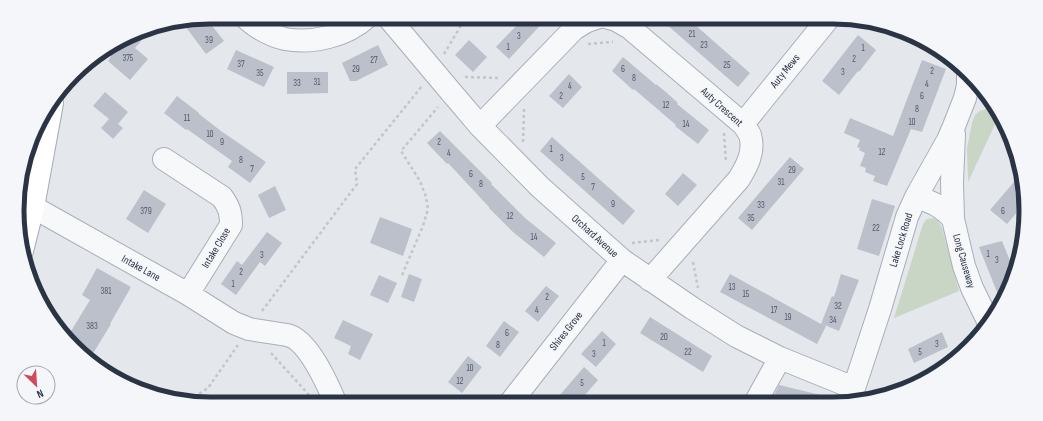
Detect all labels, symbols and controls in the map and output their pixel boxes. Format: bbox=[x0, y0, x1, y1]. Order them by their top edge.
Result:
house number: 21 bbox=[689, 29, 696, 40]
house number: 3 bbox=[517, 31, 521, 42]
house number: 39 bbox=[205, 35, 213, 46]
house number: 23 bbox=[700, 40, 708, 51]
house number: 1 bbox=[506, 42, 510, 53]
house number: 1 bbox=[861, 43, 865, 54]
street label: Auty Mews bbox=[767, 51, 803, 91]
house number: 375 bbox=[123, 53, 134, 64]
house number: 2 bbox=[852, 54, 856, 65]
house number: 27 bbox=[370, 55, 378, 66]
house number: 37 bbox=[237, 59, 245, 70]
house number: 25 bbox=[723, 60, 731, 71]
house number: 29 bbox=[352, 64, 360, 75]
house number: 6 bbox=[621, 64, 625, 75]
house number: 2 bbox=[930, 66, 934, 77]
house number: 3 bbox=[841, 67, 845, 78]
house number: 35 bbox=[256, 68, 264, 79]
house number: 8 bbox=[632, 73, 636, 84]
house number: 31 bbox=[314, 77, 321, 88]
house number: 33 bbox=[293, 78, 301, 89]
house number: 4 bbox=[925, 79, 929, 90]
house number: 4 bbox=[568, 81, 572, 92]
street label: Auty Crescent bbox=[697, 84, 746, 130]
house number: 2 bbox=[559, 91, 563, 102]
house number: 6 bbox=[920, 91, 924, 102]
house number: 12 bbox=[663, 100, 670, 111]
house number: 8 bbox=[915, 104, 919, 115]
house number: 11 bbox=[184, 113, 191, 124]
house number: 10 bbox=[908, 117, 916, 128]
house number: 14 bbox=[683, 119, 690, 130]
house number: 10 bbox=[206, 129, 214, 140]
house number: 9 bbox=[220, 137, 224, 148]
house number: 2 bbox=[437, 137, 441, 148]
house number: 1 bbox=[549, 144, 553, 155]
house number: 12 bbox=[879, 147, 886, 158]
house number: 4 bbox=[447, 148, 451, 159]
house number: 3 bbox=[560, 153, 564, 164]
house number: 8 bbox=[239, 155, 243, 166]
house number: 7 bbox=[250, 164, 254, 175]
house number: 29 bbox=[788, 165, 796, 176]
house number: 6 bbox=[469, 169, 473, 180]
house number: 5 bbox=[581, 172, 585, 183]
house number: 31 bbox=[778, 177, 785, 188]
house number: 8 bbox=[479, 179, 483, 190]
house number: 7 bbox=[591, 182, 595, 193]
house number: 9 bbox=[611, 199, 615, 210]
house number: 33 bbox=[757, 200, 765, 211]
house number: 379 bbox=[140, 206, 152, 217]
house number: 6 bbox=[1001, 206, 1005, 217]
house number: 12 bbox=[507, 211, 514, 222]
street label: Lake Lock Road bbox=[887, 211, 915, 269]
street label: Orchard Avenue bbox=[569, 212, 621, 260]
house number: 35 bbox=[747, 213, 755, 224]
house number: 22 bbox=[872, 223, 880, 234]
street label: Intake Close bbox=[199, 225, 233, 271]
house number: 14 bbox=[531, 232, 538, 243]
street label: Long Causeway bbox=[950, 232, 978, 290]
house number: 1 bbox=[986, 249, 990, 260]
house number: 3 bbox=[260, 250, 264, 261]
street label: Intake Lane bbox=[119, 252, 163, 284]
house number: 3 bbox=[995, 255, 999, 266]
house number: 2 bbox=[239, 267, 243, 278]
house number: 1 bbox=[231, 279, 235, 290]
house number: 13 bbox=[729, 282, 736, 293]
house number: 381 bbox=[101, 286, 112, 297]
house number: 15 bbox=[743, 289, 750, 300]
house number: 2 bbox=[545, 292, 549, 303]
house number: 32 bbox=[834, 301, 842, 312]
house number: 4 bbox=[535, 305, 539, 316]
house number: 17 bbox=[771, 305, 778, 316]
street label: Shires Grove bbox=[547, 309, 585, 353]
house number: 19 bbox=[784, 312, 792, 323]
house number: 34 bbox=[829, 315, 837, 326]
house number: 383 bbox=[86, 321, 98, 332]
house number: 6 bbox=[505, 328, 509, 339]
house number: 20 bbox=[660, 332, 668, 343]
house number: 1 bbox=[602, 338, 606, 349]
house number: 3 bbox=[935, 339, 939, 350]
house number: 8 bbox=[496, 340, 500, 351]
house number: 22 bbox=[684, 347, 692, 358]
house number: 5 bbox=[918, 347, 922, 358]
house number: 3 bbox=[592, 349, 596, 360]
house number: 10 bbox=[466, 363, 474, 374]
north arrow bbox=[16, 365, 56, 405]
house number: 12 bbox=[457, 376, 464, 387]
house number: 5 bbox=[580, 378, 584, 389]
text: N bbox=[34, 386, 45, 401]

